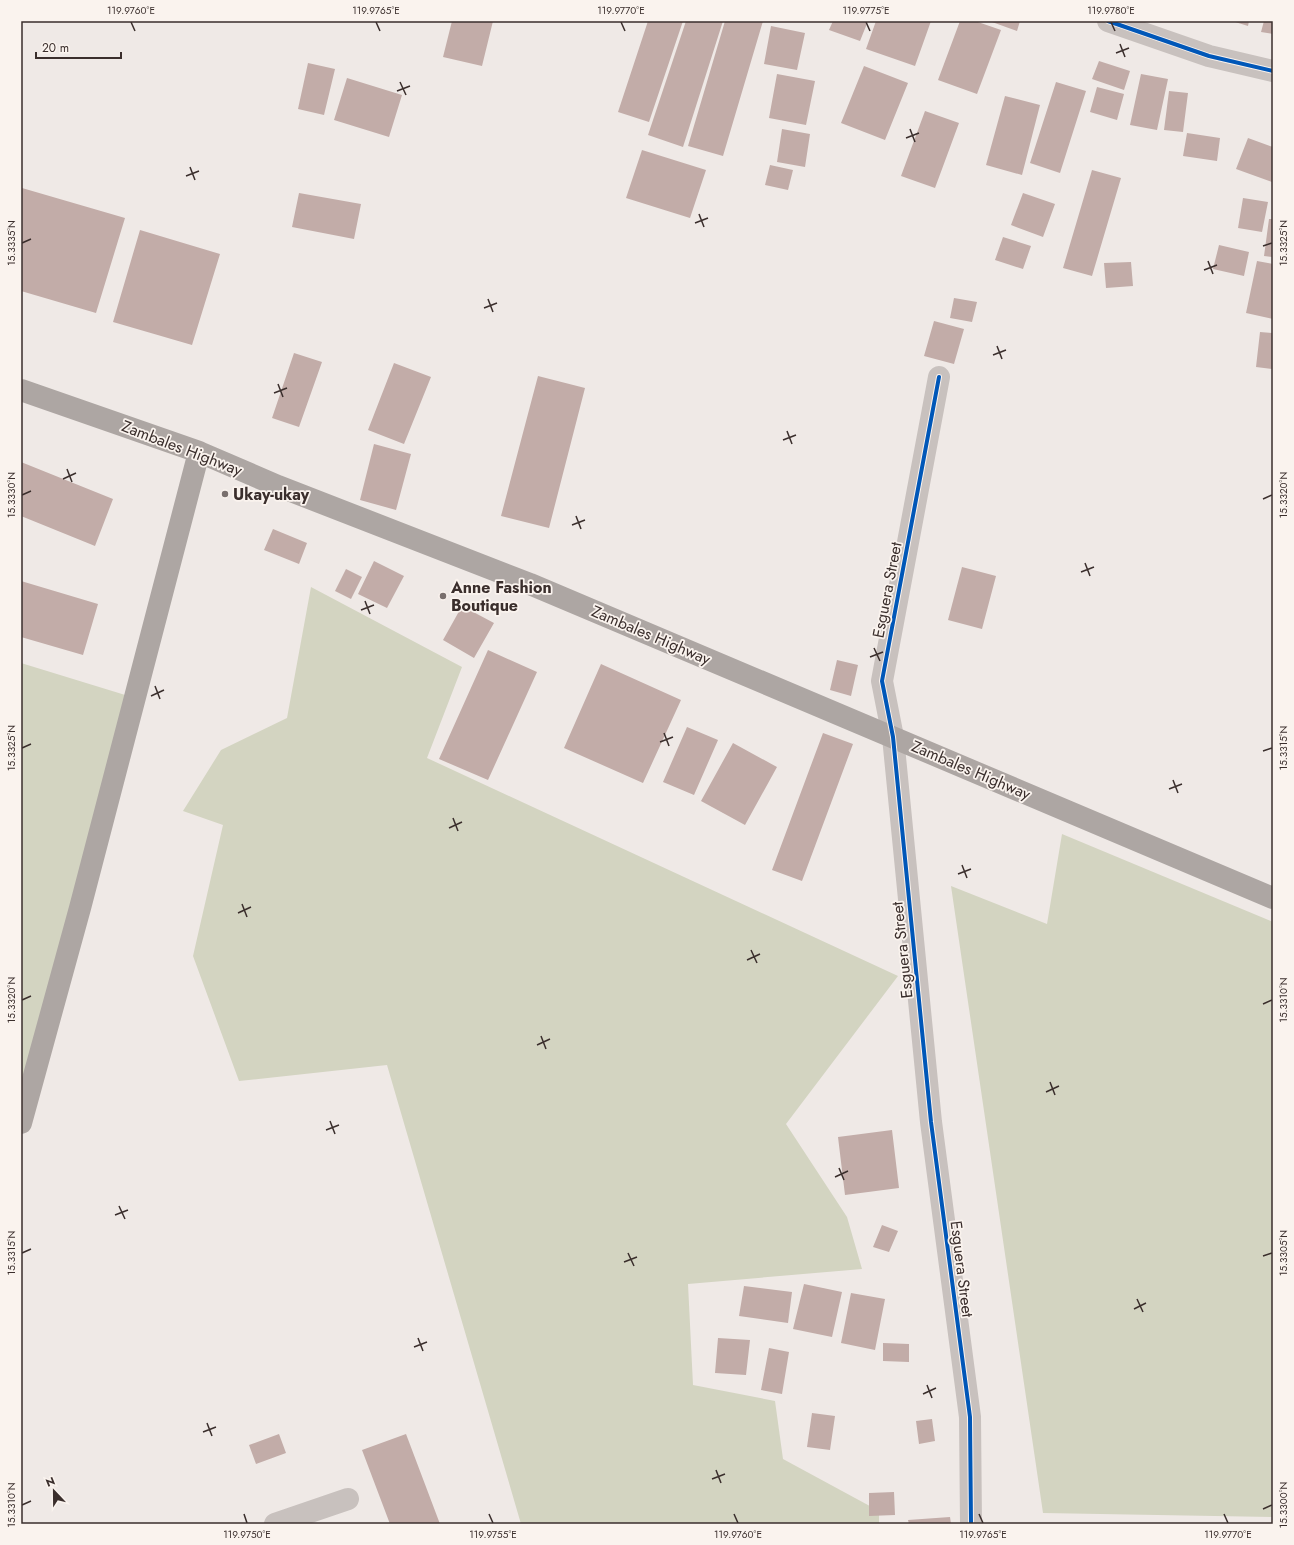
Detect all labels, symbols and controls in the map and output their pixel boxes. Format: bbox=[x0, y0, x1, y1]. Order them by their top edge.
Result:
text: 119.9760°E bbox=[107, 3, 155, 18]
text: 119.9765°E bbox=[352, 3, 400, 18]
text: 119.9770°E bbox=[597, 3, 645, 18]
text: 119.9775°E bbox=[843, 3, 889, 18]
text: 119.9780°E bbox=[1087, 3, 1135, 18]
scale bar bbox=[36, 34, 121, 60]
text: 20 m bbox=[42, 39, 69, 57]
text: 15.3335°N bbox=[4, 220, 19, 266]
text: 15.3325°N bbox=[1276, 220, 1291, 266]
street label: Zambales Highway bbox=[118, 414, 247, 482]
text: 15.3330°N bbox=[4, 472, 19, 518]
text: 15.3320°N bbox=[1276, 472, 1291, 518]
place label: Ukay-ukay bbox=[233, 483, 310, 506]
marker: Ukay-ukay bbox=[220, 489, 230, 499]
street label: Esguera Street bbox=[866, 540, 908, 640]
place label: Anne Fashion Boutique bbox=[450, 576, 552, 617]
marker: Anne Fashion Boutique bbox=[438, 591, 448, 601]
street label: Zambales Highway bbox=[588, 600, 715, 671]
text: 15.3325°N bbox=[4, 725, 19, 771]
text: 15.3315°N bbox=[1276, 726, 1291, 770]
street label: Zambales Highway bbox=[908, 735, 1035, 806]
street label: Esguera Street bbox=[885, 900, 919, 1000]
text: 15.3320°N bbox=[4, 977, 19, 1023]
text: 15.3310°N bbox=[1276, 977, 1291, 1023]
street label: Esguera Street bbox=[945, 1219, 979, 1319]
text: 15.3305°N bbox=[1276, 1230, 1291, 1276]
text: 15.3315°N bbox=[4, 1231, 19, 1275]
north arrow bbox=[34, 1471, 74, 1511]
text: N bbox=[43, 1473, 57, 1491]
text: 15.3310°N bbox=[4, 1482, 19, 1528]
text: 15.3300°N bbox=[1276, 1482, 1291, 1528]
text: 119.9750°E bbox=[223, 1527, 271, 1542]
text: 119.9755°E bbox=[469, 1527, 517, 1542]
text: 119.9760°E bbox=[714, 1527, 762, 1542]
text: 119.9765°E bbox=[959, 1527, 1007, 1542]
text: 119.9770°E bbox=[1204, 1527, 1252, 1542]

